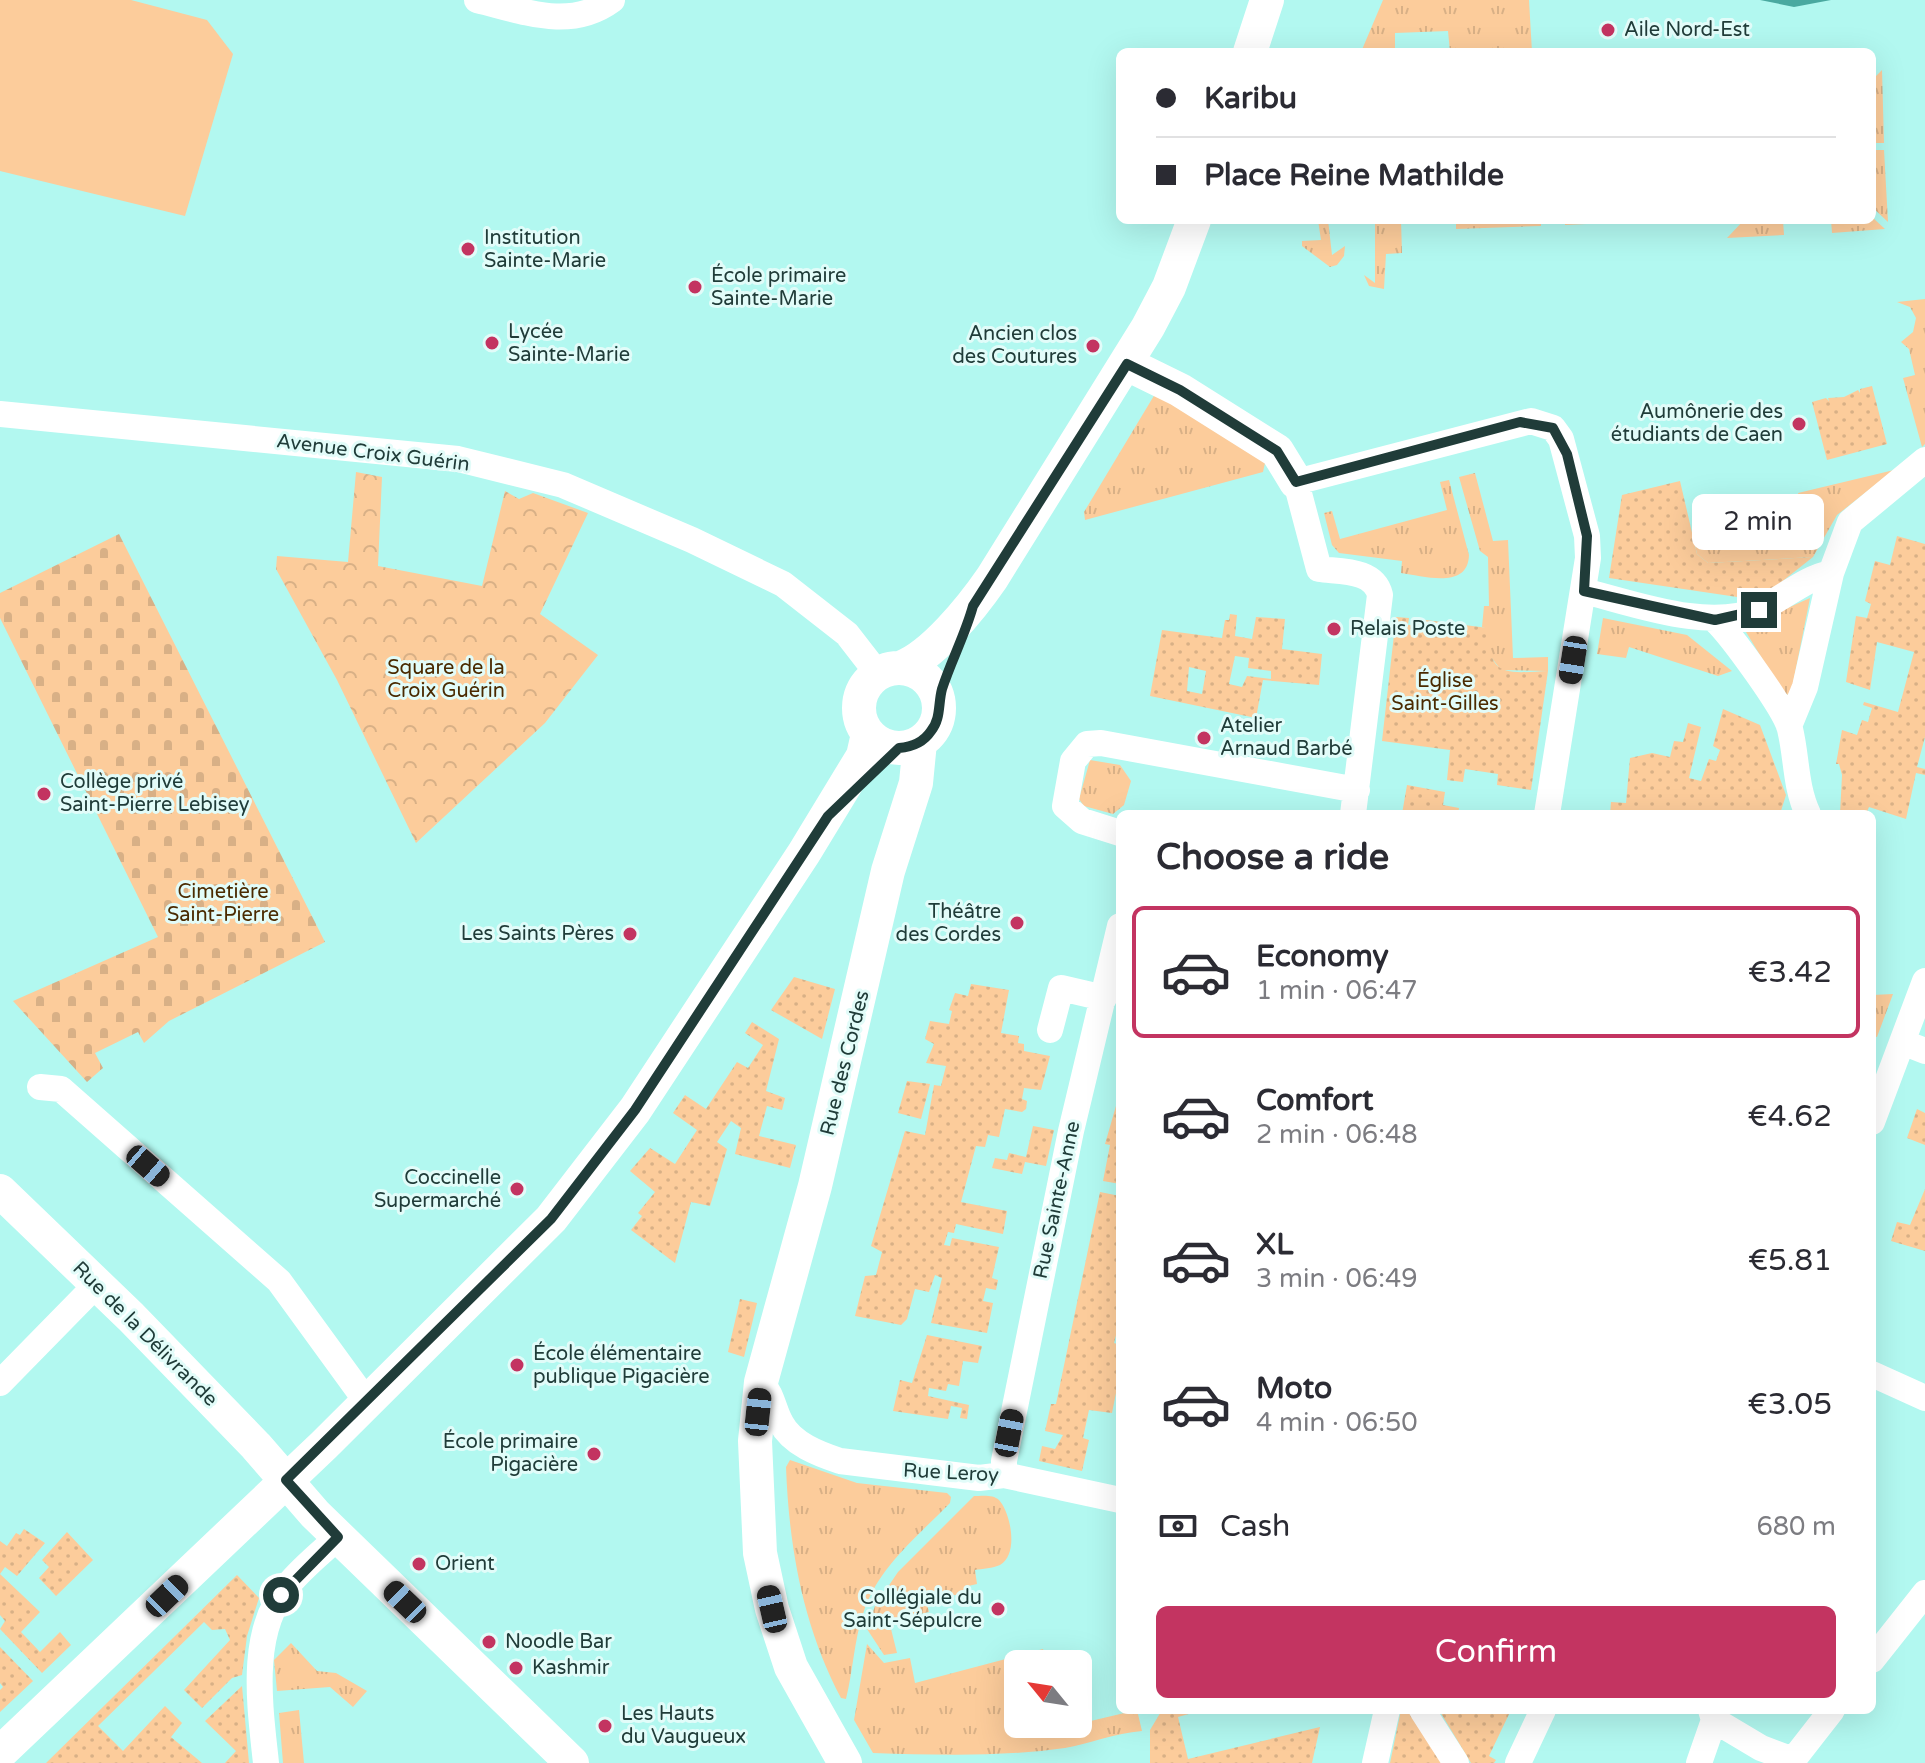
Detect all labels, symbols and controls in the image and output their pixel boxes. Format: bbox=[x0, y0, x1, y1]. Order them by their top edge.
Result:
place label: Aile Nord-Est bbox=[1624, 18, 1750, 42]
marker: Aile Nord-Est bbox=[1599, 21, 1617, 39]
text: Karibu bbox=[1204, 80, 1297, 117]
text: Place Reine Mathilde bbox=[1204, 157, 1504, 194]
place label: Institution Sainte-Marie bbox=[484, 226, 606, 273]
marker: Institution Sainte-Marie bbox=[459, 240, 477, 258]
place label: École primaire Sainte-Marie bbox=[711, 263, 846, 311]
marker: École primaire Sainte-Marie bbox=[686, 278, 704, 296]
place label: Lycée Sainte-Marie bbox=[508, 320, 630, 367]
place label: Ancien clos des Coutures bbox=[952, 322, 1077, 369]
marker: Lycée Sainte-Marie bbox=[483, 334, 501, 352]
marker: Ancien clos des Coutures bbox=[1084, 337, 1102, 355]
place label: Aumônerie des étudiants de Caen bbox=[1611, 400, 1783, 447]
marker: Aumônerie des étudiants de Caen bbox=[1790, 415, 1808, 433]
street label: Avenue Croix Guérin bbox=[275, 429, 471, 477]
callout: 2 min bbox=[1693, 494, 1825, 550]
text: 2 min bbox=[1723, 506, 1793, 537]
route end bbox=[1741, 592, 1777, 628]
place label: Relais Poste bbox=[1350, 617, 1465, 641]
marker: Relais Poste bbox=[1325, 620, 1343, 638]
car bbox=[1557, 634, 1589, 686]
park label: Square de la Croix Guérin bbox=[387, 656, 505, 703]
park label: Église Saint-Gilles bbox=[1391, 668, 1499, 716]
place label: Atelier Arnaud Barbé bbox=[1220, 714, 1353, 761]
marker: Atelier Arnaud Barbé bbox=[1195, 729, 1213, 747]
place label: Collège privé Saint-Pierre Lebisey bbox=[60, 770, 250, 817]
marker: Collège privé Saint-Pierre Lebisey bbox=[35, 785, 53, 803]
text: Choose a ride bbox=[1156, 836, 1389, 879]
park label: Cimetière Saint-Pierre bbox=[167, 880, 279, 927]
place label: Théâtre des Cordes bbox=[896, 900, 1001, 947]
marker: Théâtre des Cordes bbox=[1008, 914, 1026, 932]
place label: Les Saints Pères bbox=[461, 922, 614, 946]
marker: Les Saints Pères bbox=[621, 925, 639, 943]
icon: car bbox=[1160, 936, 1232, 1008]
text: Economy bbox=[1256, 938, 1389, 975]
text: €3.42 bbox=[1748, 954, 1832, 991]
text: 1 min · 06:47 bbox=[1256, 975, 1418, 1006]
street label: Rue des Cordes bbox=[815, 988, 875, 1138]
icon: car bbox=[1160, 1080, 1232, 1152]
text: Comfort bbox=[1256, 1082, 1374, 1119]
text: €4.62 bbox=[1747, 1098, 1832, 1135]
street label: Rue Sainte-Anne bbox=[1029, 1119, 1085, 1281]
text: 2 min · 06:48 bbox=[1256, 1119, 1418, 1150]
car bbox=[122, 1141, 174, 1191]
place label: Coccinelle Supermarché bbox=[374, 1166, 501, 1213]
marker: Coccinelle Supermarché bbox=[508, 1180, 526, 1198]
icon: car bbox=[1160, 1224, 1232, 1296]
text: XL bbox=[1256, 1226, 1293, 1263]
text: €5.81 bbox=[1748, 1242, 1832, 1279]
street label: Rue de la Délivrande bbox=[68, 1257, 222, 1411]
text: 3 min · 06:49 bbox=[1256, 1263, 1418, 1294]
place label: École élémentaire publique Pigacière bbox=[533, 1341, 709, 1389]
marker: École élémentaire publique Pigacière bbox=[508, 1356, 526, 1374]
icon: car bbox=[1160, 1368, 1232, 1440]
text: Moto bbox=[1256, 1370, 1332, 1407]
text: €3.05 bbox=[1747, 1386, 1832, 1423]
car bbox=[744, 1387, 772, 1437]
car bbox=[993, 1407, 1025, 1459]
text: 4 min · 06:50 bbox=[1256, 1407, 1418, 1438]
place label: École primaire Pigacière bbox=[443, 1429, 578, 1477]
marker: École primaire Pigacière bbox=[585, 1445, 603, 1463]
street label: Rue Leroy bbox=[902, 1459, 1000, 1488]
icon: cash bbox=[1156, 1504, 1200, 1548]
text: Cash bbox=[1220, 1508, 1290, 1545]
text: 680 m bbox=[1756, 1511, 1836, 1542]
place label: Orient bbox=[435, 1552, 495, 1576]
marker: Orient bbox=[410, 1555, 428, 1573]
car bbox=[141, 1571, 193, 1621]
route start bbox=[263, 1577, 299, 1613]
car bbox=[379, 1577, 431, 1627]
car bbox=[755, 1583, 789, 1635]
place label: Collégiale du Saint-Sépulcre bbox=[843, 1586, 982, 1633]
marker: Collégiale du Saint-Sépulcre bbox=[989, 1600, 1007, 1618]
button: Confirm bbox=[1156, 1606, 1836, 1698]
place label: Noodle Bar bbox=[505, 1630, 612, 1654]
marker: Noodle Bar bbox=[480, 1633, 498, 1651]
north arrow bbox=[1004, 1650, 1092, 1738]
map controls bbox=[1004, 1650, 1092, 1738]
place label: Kashmir bbox=[532, 1656, 610, 1680]
marker: Kashmir bbox=[507, 1659, 525, 1677]
place label: Les Hauts du Vaugueux bbox=[621, 1702, 746, 1749]
marker: Les Hauts du Vaugueux bbox=[596, 1717, 614, 1735]

